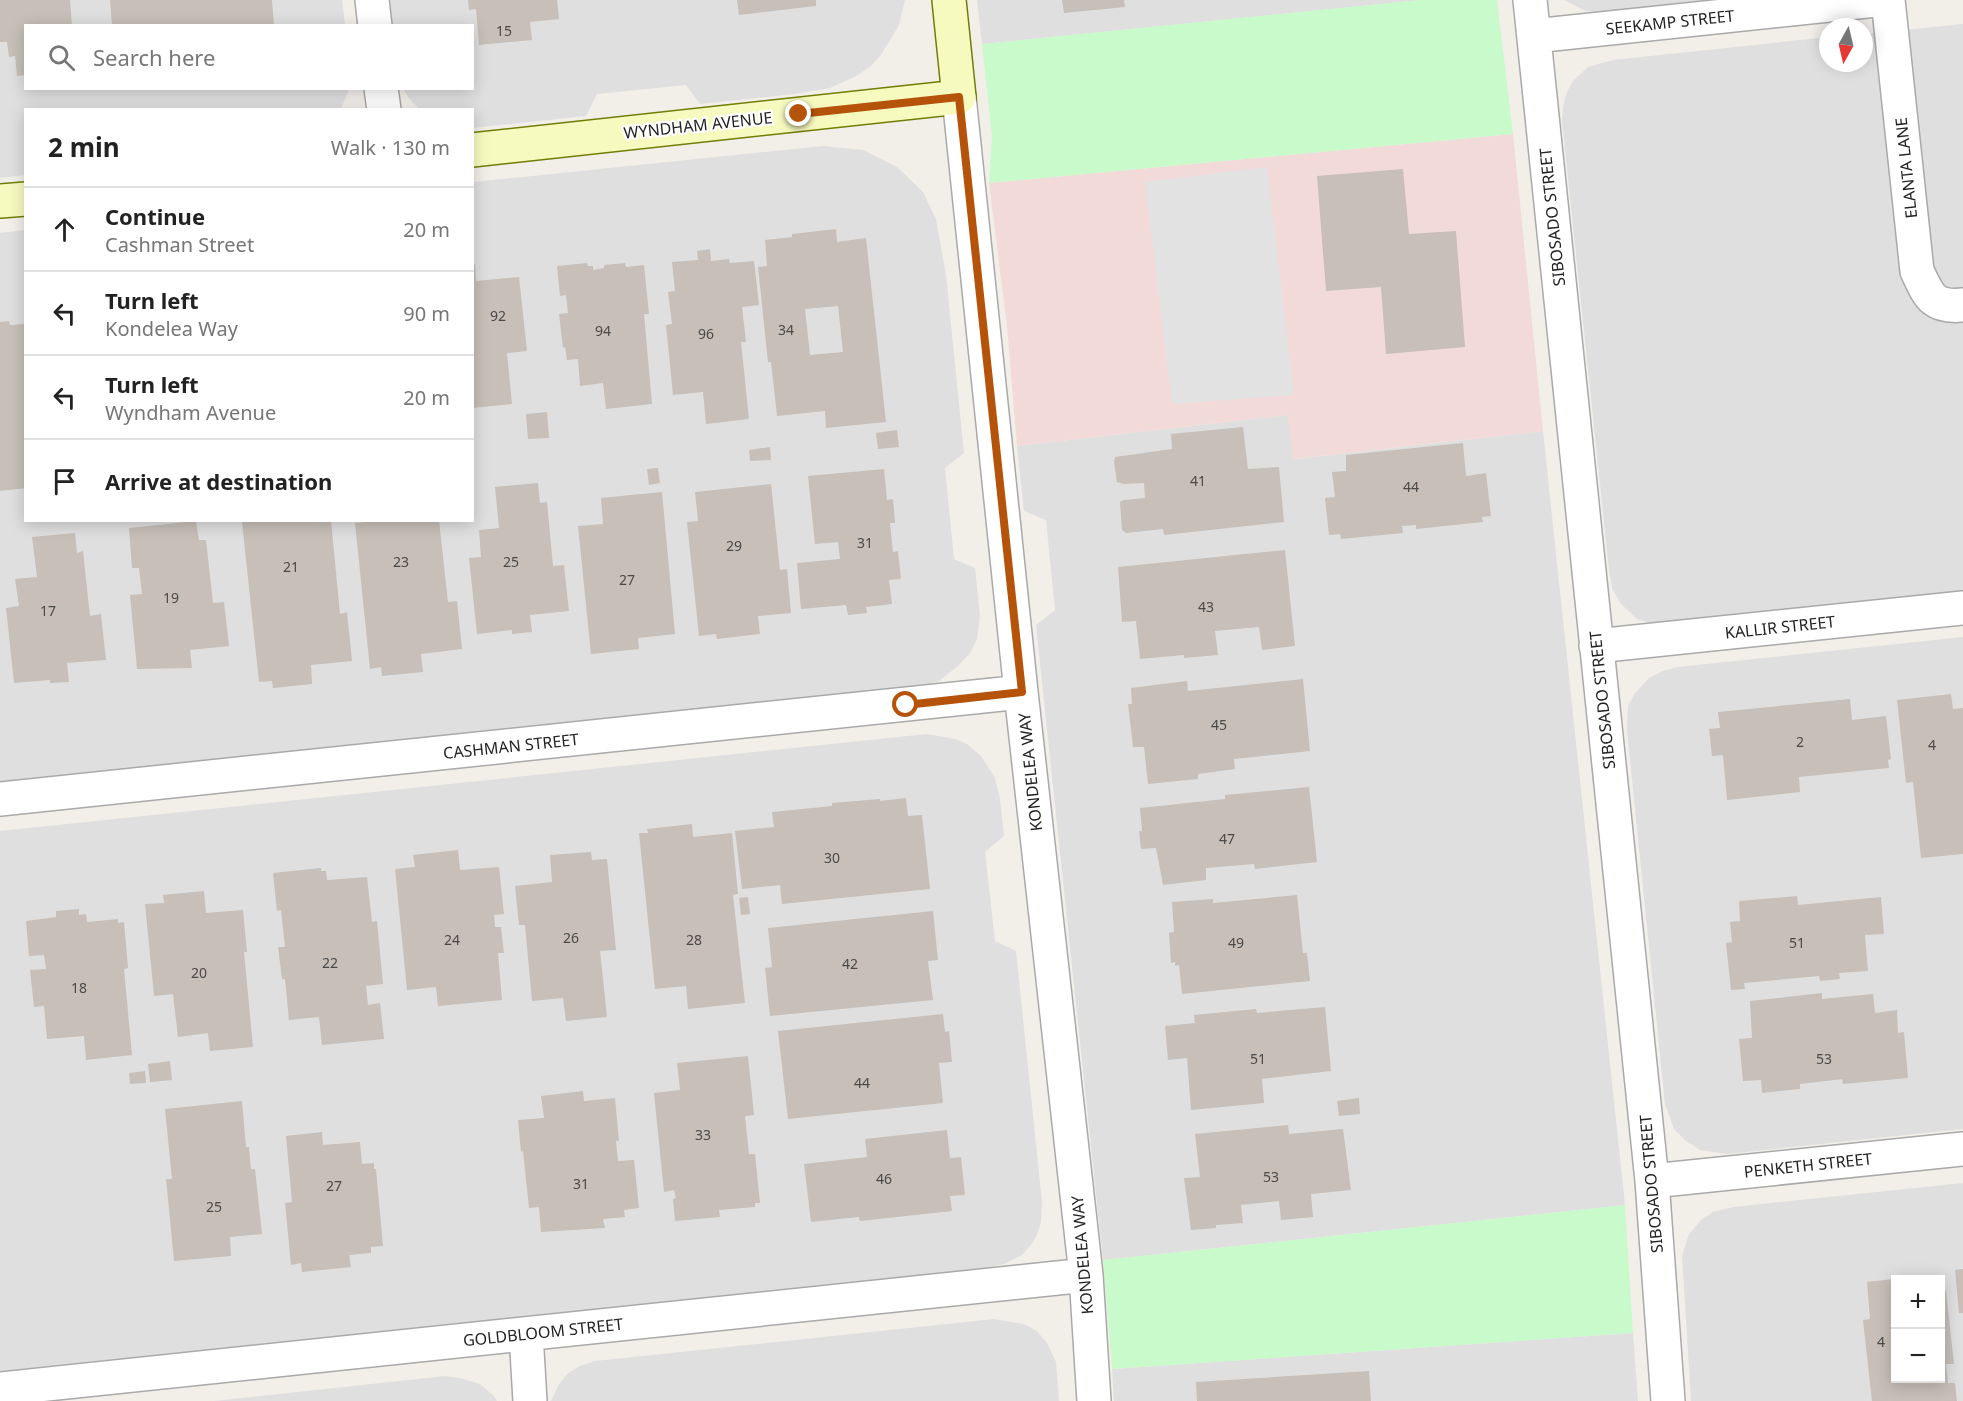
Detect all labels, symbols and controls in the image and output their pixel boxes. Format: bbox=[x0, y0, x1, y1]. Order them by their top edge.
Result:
street label: SEEKAMP STREET bbox=[1605, 4, 1736, 40]
north arrow bbox=[1819, 18, 1873, 72]
house number: 15 bbox=[496, 21, 512, 40]
search box bbox=[24, 24, 474, 90]
icon: search bbox=[45, 41, 78, 74]
text: Search here bbox=[93, 42, 215, 72]
route end bbox=[785, 100, 811, 126]
street label: WYNDHAM AVENUE bbox=[623, 106, 773, 144]
street label: ELANTA LANE bbox=[1890, 116, 1922, 220]
text: 2 min bbox=[48, 129, 120, 165]
text: Walk · 130 m bbox=[331, 134, 450, 161]
street label: SIBOSADO STREET bbox=[1534, 147, 1570, 287]
text: Continue bbox=[105, 201, 205, 231]
icon: ahead bbox=[48, 213, 81, 246]
text: 20 m bbox=[403, 216, 450, 243]
text: Cashman Street bbox=[105, 231, 254, 258]
text: Turn left bbox=[105, 285, 199, 315]
icon: left bbox=[48, 297, 81, 330]
text: 90 m bbox=[403, 300, 450, 327]
house number: 92 bbox=[490, 306, 506, 325]
text: Kondelea Way bbox=[105, 315, 238, 342]
house number: 34 bbox=[778, 320, 794, 339]
house number: 94 bbox=[595, 321, 611, 340]
house number: 96 bbox=[698, 324, 714, 343]
text: Turn left bbox=[105, 369, 199, 399]
icon: left bbox=[48, 381, 81, 414]
text: 20 m bbox=[403, 384, 450, 411]
text: Wyndham Avenue bbox=[105, 399, 276, 426]
icon: arrive bbox=[48, 465, 81, 498]
text: Arrive at destination bbox=[105, 466, 332, 496]
house number: 41 bbox=[1190, 471, 1206, 490]
house number: 44 bbox=[1403, 477, 1419, 496]
house number: 31 bbox=[857, 533, 873, 552]
house number: 29 bbox=[726, 536, 742, 555]
house number: 23 bbox=[393, 552, 409, 571]
house number: 25 bbox=[503, 552, 519, 571]
house number: 21 bbox=[283, 557, 299, 576]
house number: 27 bbox=[619, 570, 635, 589]
house number: 19 bbox=[163, 588, 179, 607]
house number: 43 bbox=[1198, 597, 1214, 616]
house number: 17 bbox=[40, 601, 56, 620]
street label: KALLIR STREET bbox=[1724, 610, 1836, 644]
street label: SIBOSADO STREET bbox=[1584, 630, 1620, 770]
route start bbox=[892, 691, 918, 717]
street label: KONDELEA WAY bbox=[1013, 711, 1047, 832]
house number: 45 bbox=[1211, 715, 1227, 734]
street label: CASHMAN STREET bbox=[442, 728, 580, 764]
house number: 2 bbox=[1796, 732, 1804, 751]
house number: 4 bbox=[1928, 735, 1936, 754]
house number: 47 bbox=[1219, 829, 1235, 848]
house number: 30 bbox=[824, 848, 840, 867]
house number: 26 bbox=[563, 928, 579, 947]
house number: 24 bbox=[444, 930, 460, 949]
house number: 28 bbox=[686, 930, 702, 949]
house number: 49 bbox=[1228, 933, 1244, 952]
house number: 51 bbox=[1789, 933, 1805, 952]
house number: 22 bbox=[322, 953, 338, 972]
house number: 42 bbox=[842, 954, 858, 973]
house number: 20 bbox=[191, 963, 207, 982]
house number: 18 bbox=[71, 978, 87, 997]
house number: 51 bbox=[1250, 1049, 1266, 1068]
house number: 53 bbox=[1816, 1049, 1832, 1068]
house number: 44 bbox=[854, 1073, 870, 1092]
street label: SIBOSADO STREET bbox=[1634, 1114, 1668, 1254]
house number: 33 bbox=[695, 1125, 711, 1144]
street label: PENKETH STREET bbox=[1743, 1147, 1873, 1183]
house number: 53 bbox=[1263, 1167, 1279, 1186]
house number: 46 bbox=[876, 1169, 892, 1188]
house number: 31 bbox=[573, 1174, 589, 1193]
house number: 27 bbox=[326, 1176, 342, 1195]
street label: KONDELEA WAY bbox=[1066, 1194, 1098, 1315]
house number: 25 bbox=[206, 1197, 222, 1216]
map controls bbox=[1891, 1275, 1945, 1383]
button: + bbox=[1891, 1275, 1945, 1329]
street label: GOLDBLOOM STREET bbox=[462, 1313, 624, 1351]
button: − bbox=[1891, 1329, 1945, 1383]
house number: 4 bbox=[1877, 1332, 1885, 1351]

